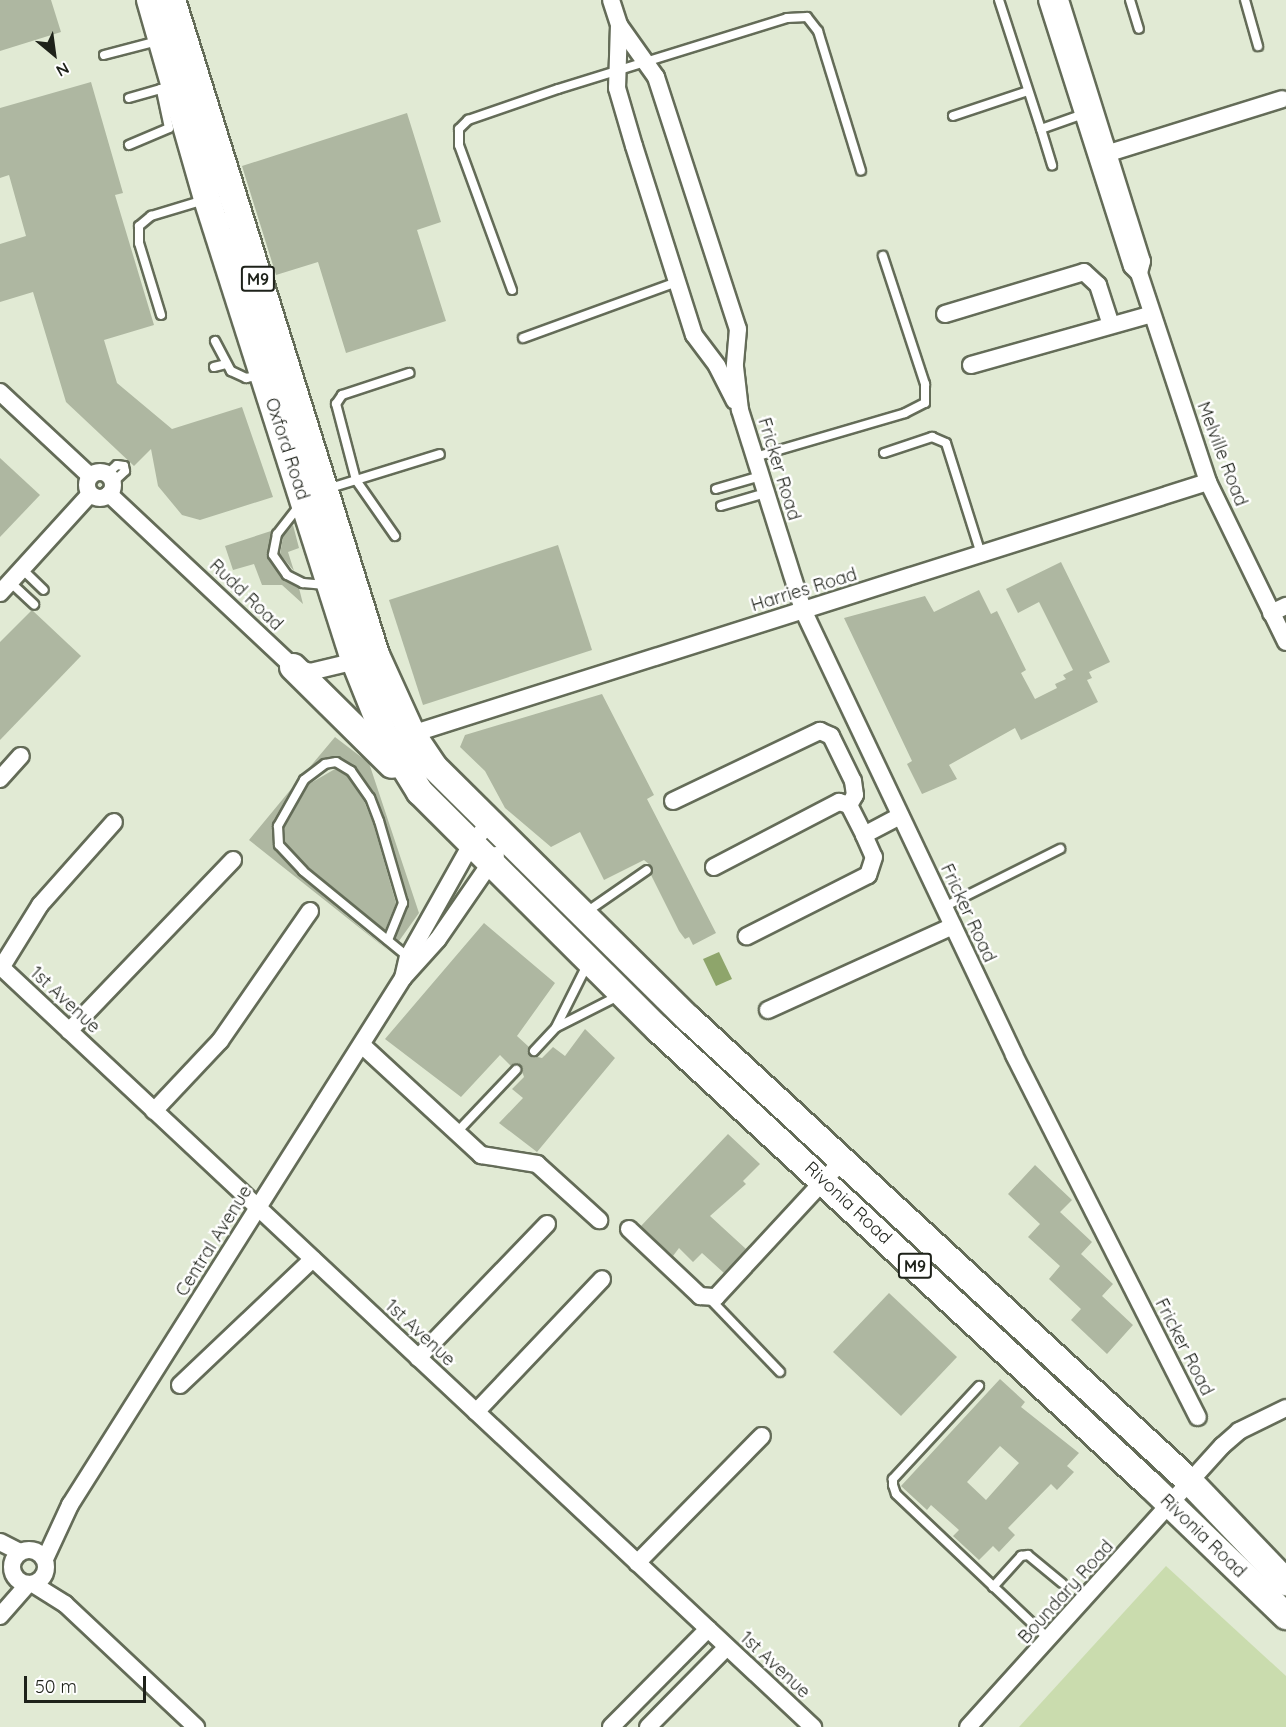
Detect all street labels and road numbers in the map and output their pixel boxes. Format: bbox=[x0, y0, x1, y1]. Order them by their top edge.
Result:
road number: M9 bbox=[240, 266, 276, 292]
street label: Oxford Road bbox=[260, 395, 314, 503]
street label: Melville Road bbox=[1192, 399, 1252, 509]
street label: Fricker Road bbox=[753, 415, 805, 523]
street label: Rudd Road bbox=[205, 555, 287, 635]
street label: Harries Road bbox=[748, 564, 860, 616]
street label: Fricker Road bbox=[936, 860, 1000, 966]
street label: 1st Avenue bbox=[26, 962, 104, 1038]
street label: Rivonia Road bbox=[800, 1157, 896, 1249]
street label: Central Avenue bbox=[171, 1182, 257, 1300]
road number: M9 bbox=[897, 1253, 933, 1279]
street label: 1st Avenue bbox=[381, 1295, 459, 1371]
street label: Fricker Road bbox=[1150, 1295, 1218, 1399]
street label: Rivonia Road bbox=[1156, 1490, 1250, 1582]
street label: Boundary Road bbox=[1014, 1536, 1118, 1648]
street label: 1st Avenue bbox=[736, 1627, 814, 1703]

